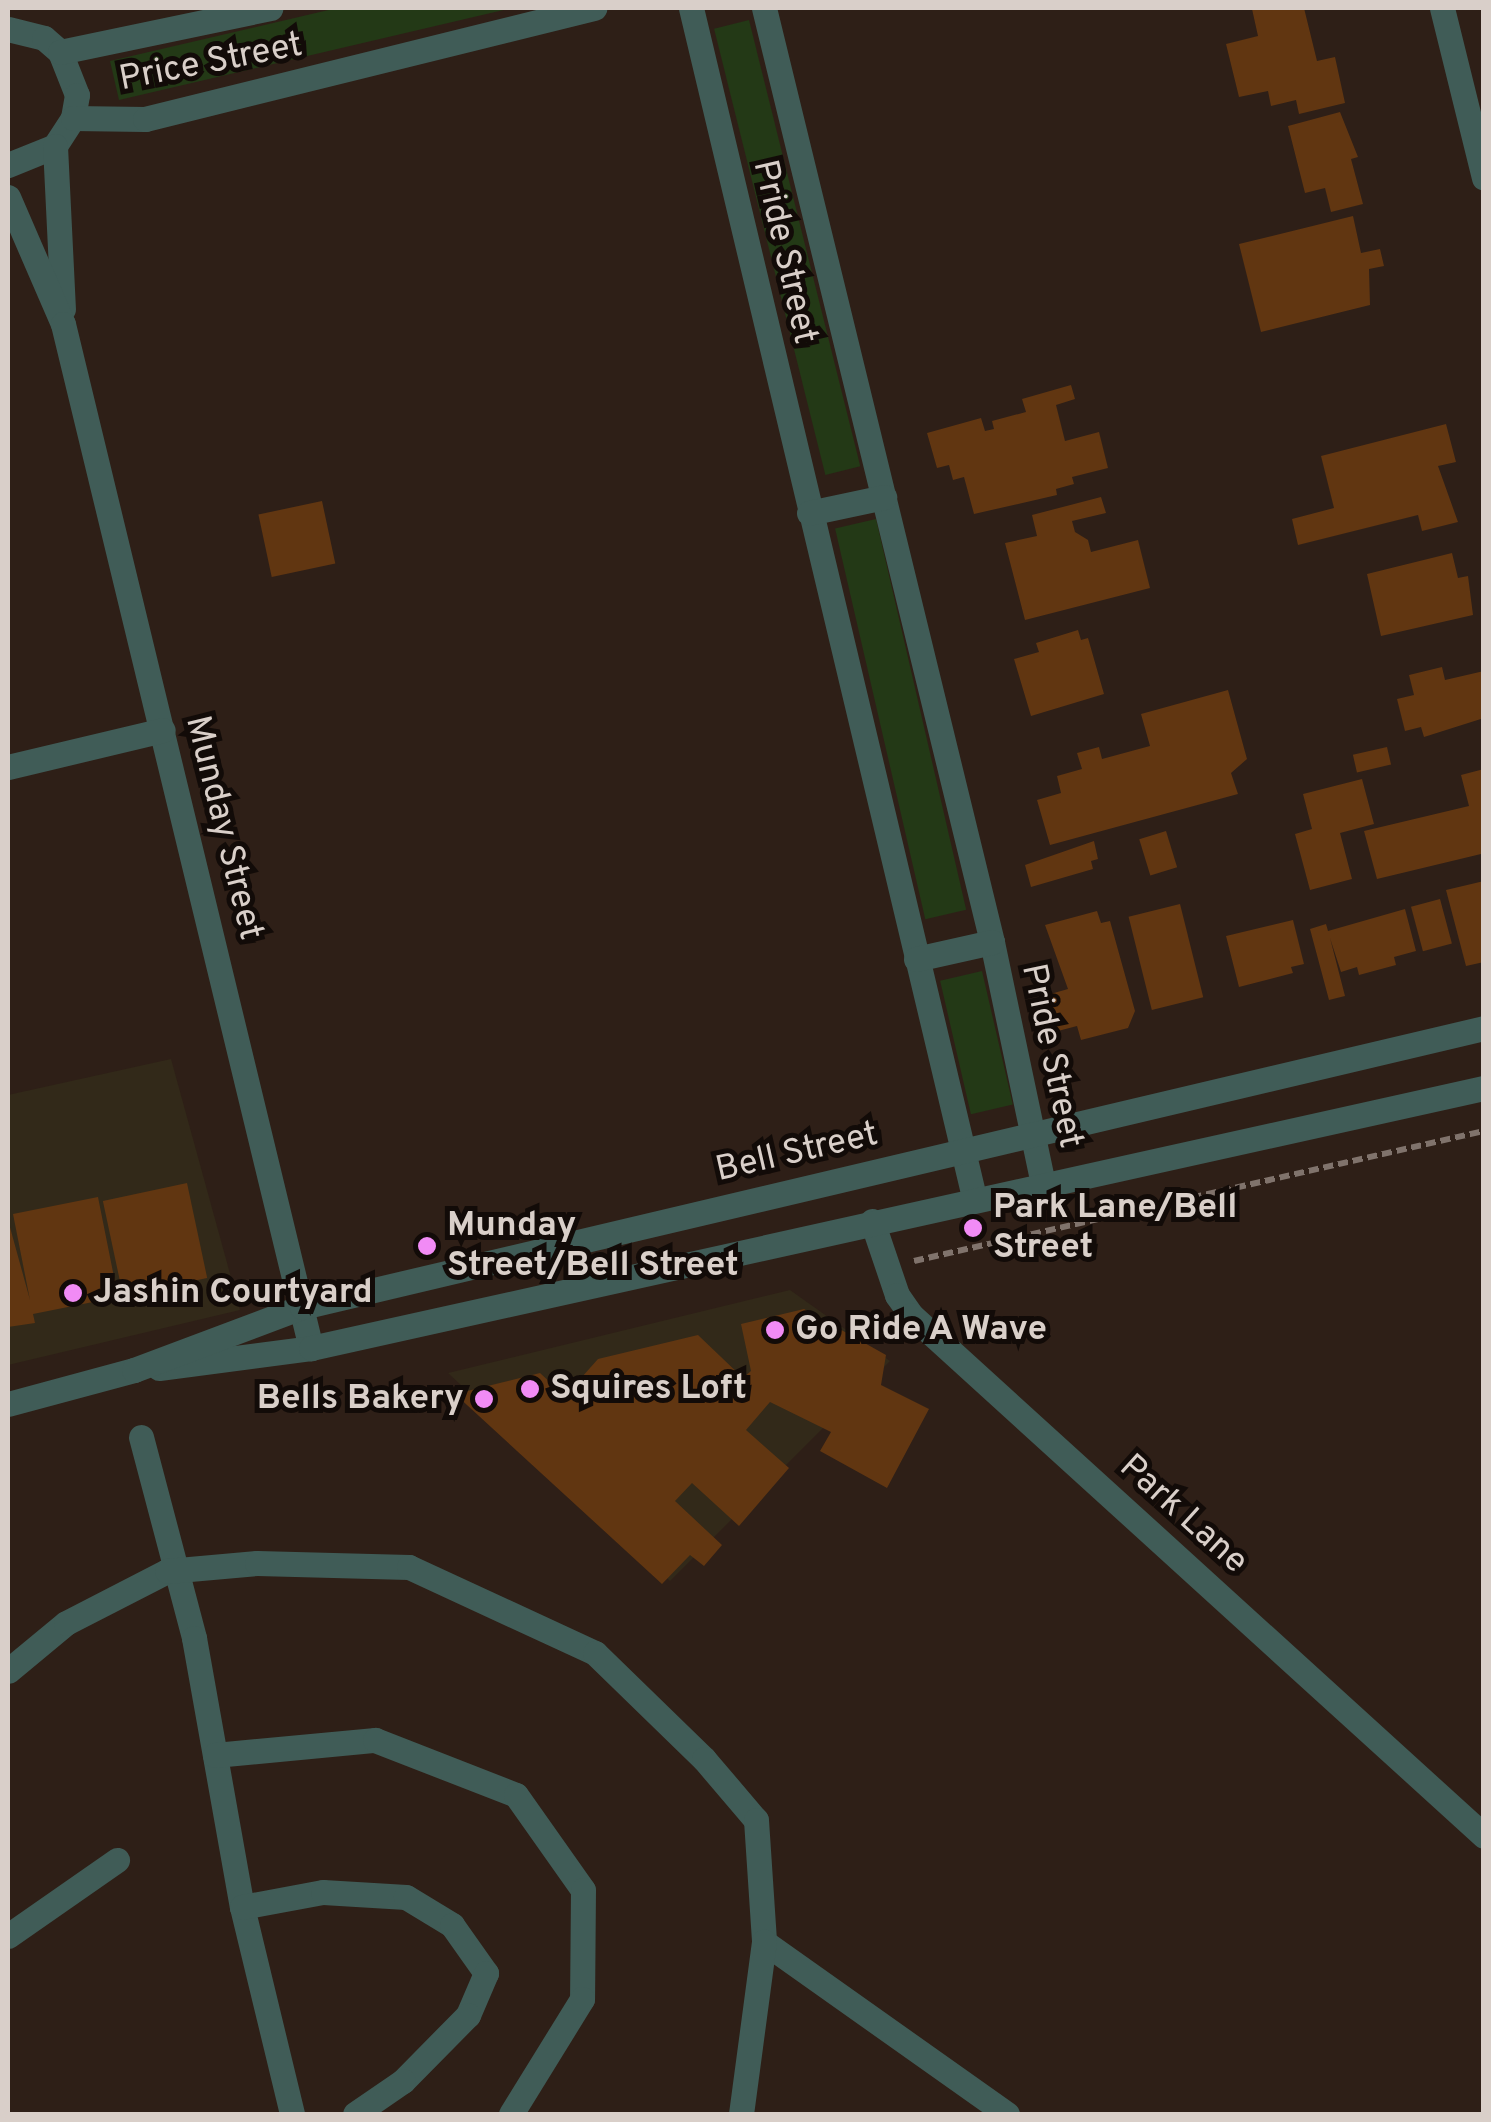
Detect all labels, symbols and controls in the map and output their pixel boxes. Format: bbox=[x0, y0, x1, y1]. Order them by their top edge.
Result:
street label: Price Street bbox=[116, 25, 306, 101]
street label: Pride Street bbox=[742, 156, 826, 348]
street label: Munday Street bbox=[175, 712, 271, 944]
street label: Pride Street bbox=[1011, 960, 1091, 1152]
street label: Bell Street bbox=[712, 1114, 882, 1192]
place label: Park Lane/Bell Street bbox=[993, 1187, 1237, 1269]
place label: Munday Street/Bell Street bbox=[447, 1205, 739, 1287]
marker: Park Lane/Bell Street bbox=[962, 1217, 984, 1239]
marker: Munday Street/Bell Street bbox=[416, 1235, 438, 1257]
place label: Jashin Courtyard bbox=[93, 1272, 373, 1314]
marker: Jashin Courtyard bbox=[62, 1282, 84, 1304]
place label: Go Ride A Wave bbox=[795, 1309, 1050, 1351]
marker: Go Ride A Wave bbox=[764, 1319, 786, 1341]
place label: Squires Loft bbox=[550, 1368, 747, 1410]
place label: Bells Bakery bbox=[257, 1378, 464, 1420]
marker: Squires Loft bbox=[519, 1378, 541, 1400]
marker: Bells Bakery bbox=[473, 1388, 495, 1410]
street label: Park Lane bbox=[1110, 1447, 1256, 1583]

